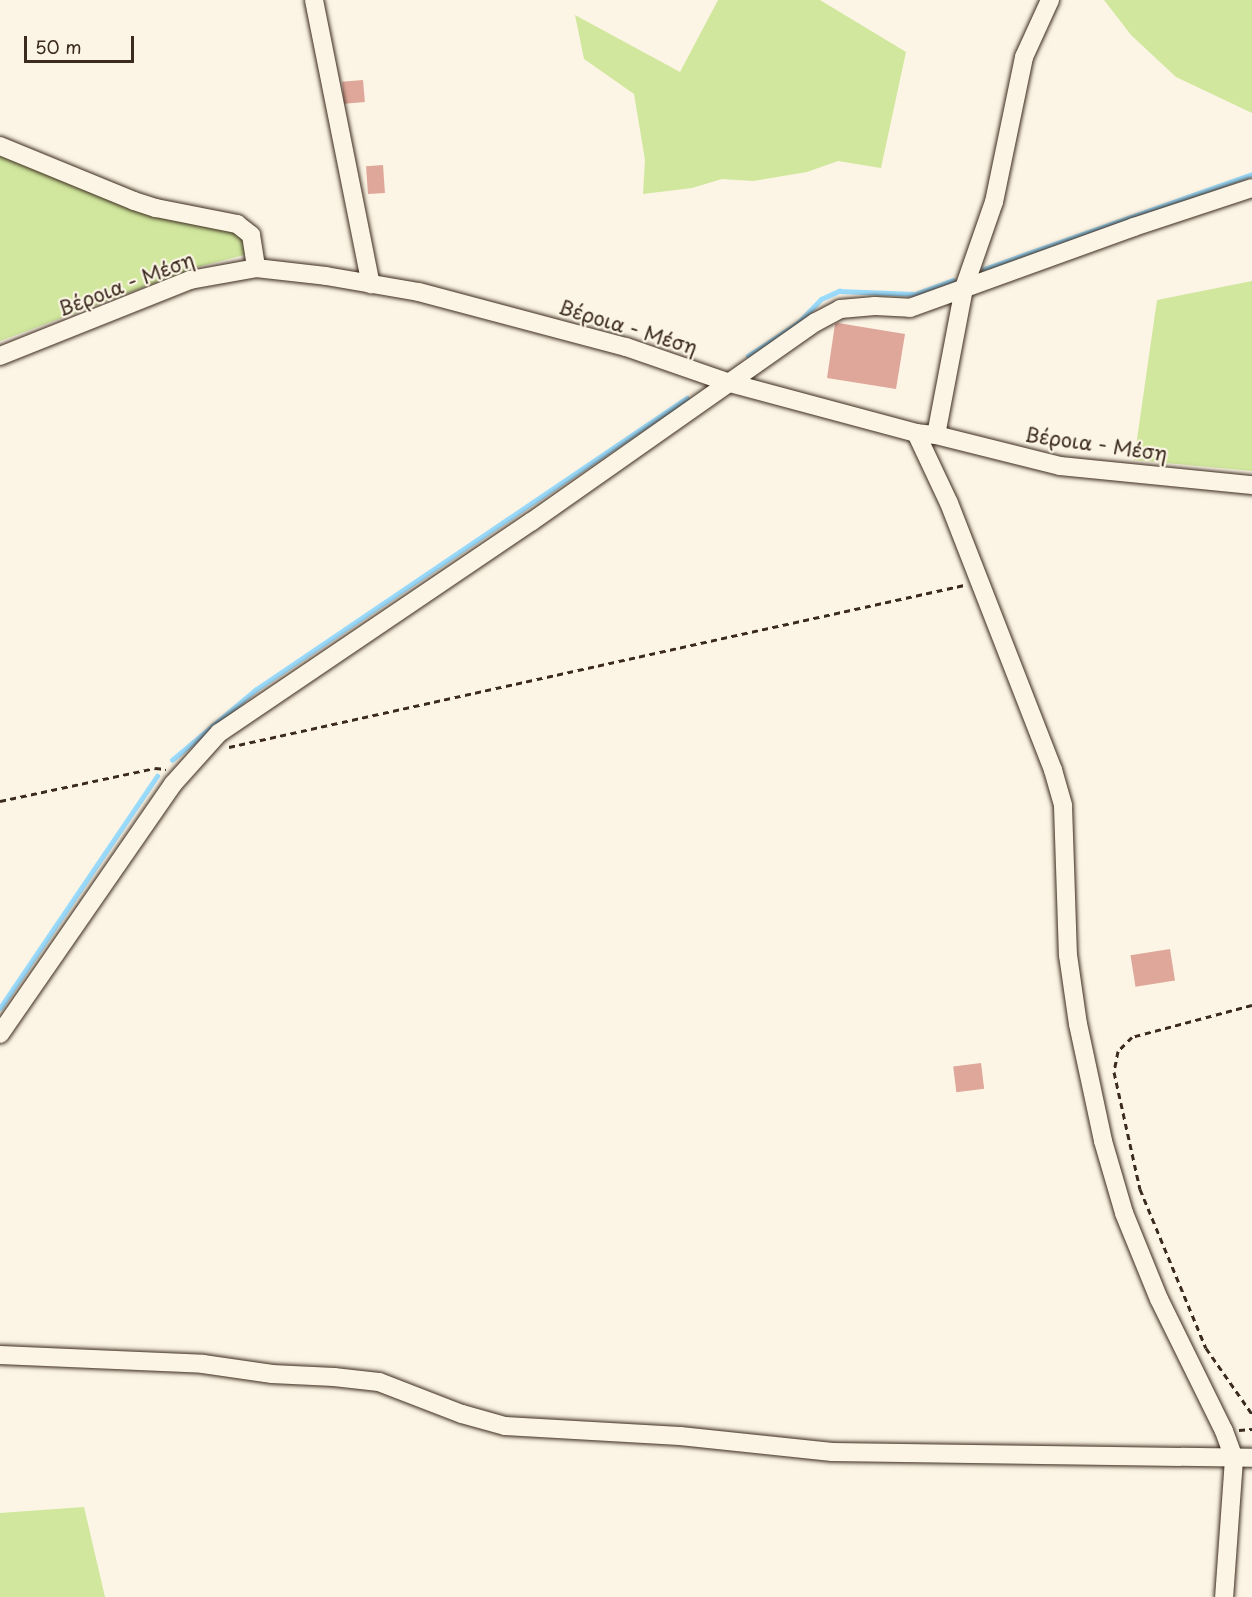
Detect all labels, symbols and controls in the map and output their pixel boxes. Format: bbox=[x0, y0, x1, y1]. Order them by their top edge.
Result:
scale bar bbox=[27, 24, 136, 62]
text: 50 m bbox=[35, 33, 82, 60]
street label: Βέροια - Μέση bbox=[54, 247, 198, 321]
street label: Βέροια - Μέση bbox=[555, 294, 701, 360]
street label: Βέροια - Μέση bbox=[1022, 422, 1170, 466]

